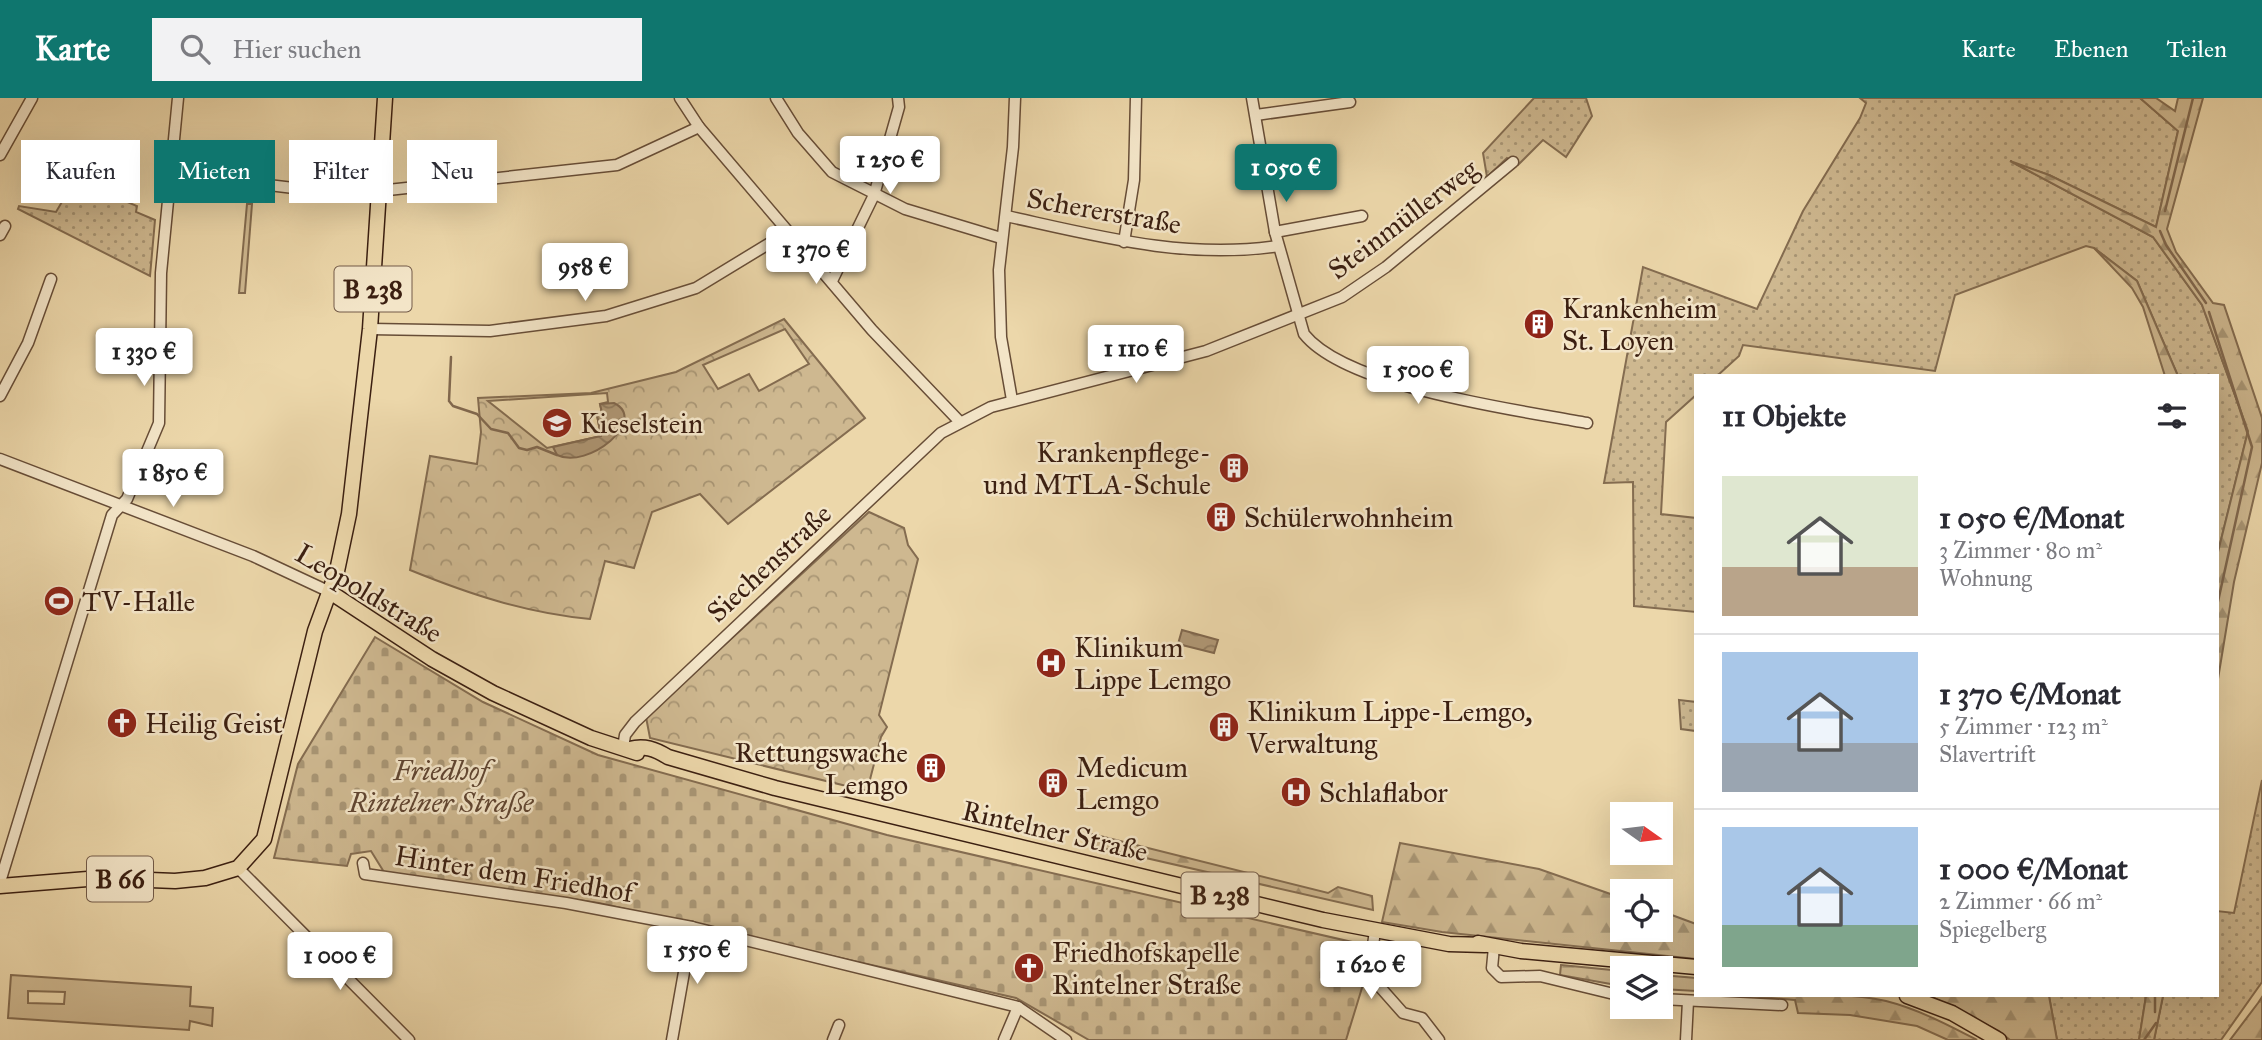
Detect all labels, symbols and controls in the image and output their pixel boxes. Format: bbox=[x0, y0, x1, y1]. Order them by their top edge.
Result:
search box bbox=[152, 18, 642, 81]
text: Karte bbox=[35, 29, 110, 69]
icon: search bbox=[176, 30, 214, 68]
text: Hier suchen bbox=[232, 33, 361, 65]
text: Karte bbox=[1961, 34, 2016, 64]
text: Ebenen bbox=[2054, 34, 2129, 64]
text: Teilen bbox=[2167, 34, 2227, 64]
pin: 1 250 € bbox=[825, 136, 955, 196]
chip: Kaufen bbox=[21, 140, 140, 203]
chip: Mieten bbox=[154, 140, 275, 203]
chip: Filter bbox=[289, 140, 393, 203]
chip: Neu bbox=[407, 140, 497, 203]
pin: 1 050 € bbox=[1221, 144, 1351, 204]
text: 1 250 € bbox=[856, 145, 924, 173]
street label: Steinmüllerweg bbox=[1321, 151, 1486, 287]
text: 1 050 € bbox=[1251, 153, 1321, 181]
street label: Schererstraße bbox=[1024, 180, 1184, 242]
pin: 1 370 € bbox=[751, 226, 881, 286]
text: 1 370 € bbox=[782, 235, 850, 263]
pin: 958 € bbox=[536, 244, 634, 303]
text: 958 € bbox=[558, 252, 612, 280]
road number: B 238 bbox=[334, 266, 412, 312]
place label: Krankenheim St. Loyen bbox=[1562, 291, 1717, 358]
building icon: Krankenheim St. Loyen bbox=[1522, 307, 1556, 341]
pin: 1 110 € bbox=[1071, 326, 1201, 385]
pin: 1 330 € bbox=[79, 328, 209, 388]
text: 1 110 € bbox=[1104, 334, 1168, 362]
text: 1 330 € bbox=[112, 337, 176, 365]
pin: 1 500 € bbox=[1353, 346, 1483, 406]
text: 1 500 € bbox=[1383, 355, 1453, 383]
icon: filters bbox=[2153, 397, 2191, 435]
text: 11 Objekte bbox=[1722, 398, 1846, 434]
school or university icon: Kieselstein bbox=[540, 406, 574, 440]
place label: Kieselstein bbox=[580, 406, 703, 441]
place label: Krankenpflege- und MTLA-Schule bbox=[984, 435, 1211, 502]
pin: 1 850 € bbox=[108, 450, 238, 509]
building icon: Krankenpflege- und MTLA-Schule bbox=[1217, 451, 1251, 485]
text: 1 850 € bbox=[138, 458, 208, 486]
street label: Siechenstraße bbox=[699, 496, 839, 630]
building icon: Schülerwohnheim bbox=[1204, 500, 1238, 534]
place label: Schülerwohnheim bbox=[1244, 500, 1454, 535]
text: 1 050 €/Monat bbox=[1939, 500, 2124, 536]
icon: home bbox=[1778, 504, 1862, 588]
street label: Leopoldstraße bbox=[289, 535, 449, 651]
text: 3 Zimmer · 80 m² bbox=[1939, 536, 2102, 564]
text: Wohnung bbox=[1939, 564, 2032, 592]
sports icon: TV-Halle bbox=[42, 584, 76, 618]
place label: TV-Halle bbox=[82, 584, 195, 619]
place label: Klinikum Lippe Lemgo bbox=[1074, 630, 1231, 697]
hospital icon: Klinikum Lippe Lemgo bbox=[1034, 646, 1068, 680]
text: 1 370 €/Monat bbox=[1939, 676, 2121, 712]
icon: home bbox=[1778, 680, 1862, 764]
place label: Klinikum Lippe-Lemgo, Verwaltung bbox=[1246, 694, 1533, 761]
church icon: Heilig Geist bbox=[105, 706, 139, 740]
place label: Heilig Geist bbox=[145, 706, 283, 741]
building icon: Klinikum Lippe-Lemgo, Verwaltung bbox=[1207, 710, 1241, 744]
text: 5 Zimmer · 123 m² bbox=[1939, 712, 2108, 740]
place label: Rettungswache Lemgo bbox=[735, 735, 908, 802]
text: Slavertrift bbox=[1939, 740, 2036, 768]
place label: Medicum Lemgo bbox=[1076, 750, 1188, 817]
building icon: Rettungswache Lemgo bbox=[914, 751, 948, 785]
park label: Friedhof Rintelner Straße bbox=[348, 753, 534, 820]
building icon: Medicum Lemgo bbox=[1036, 766, 1070, 800]
hospital icon: Schlaflabor bbox=[1279, 775, 1313, 809]
place label: Schlaflabor bbox=[1319, 775, 1448, 810]
street label: Rintelner Straße bbox=[959, 793, 1151, 869]
north arrow bbox=[1610, 802, 1673, 864]
map controls bbox=[1610, 802, 1673, 1019]
street label: Hinter dem Friedhof bbox=[392, 838, 640, 911]
text: 1 000 €/Monat bbox=[1939, 851, 2128, 887]
icon: home bbox=[1778, 855, 1862, 939]
road number: B 66 bbox=[87, 856, 153, 902]
road number: B 238 bbox=[1182, 873, 1258, 918]
button: locate bbox=[1610, 879, 1673, 942]
text: 2 Zimmer · 66 m² bbox=[1939, 887, 2102, 915]
text: Spiegelberg bbox=[1939, 915, 2046, 943]
pin: 1 550 € bbox=[632, 926, 762, 986]
pin: 1 000 € bbox=[275, 932, 405, 992]
text: 1 550 € bbox=[663, 935, 731, 963]
place label: Friedhofskapelle Rintelner Straße bbox=[1052, 935, 1241, 1002]
text: 1 000 € bbox=[303, 941, 377, 969]
pin: 1 620 € bbox=[1306, 942, 1436, 1001]
text: 1 620 € bbox=[1336, 950, 1406, 978]
church icon: Friedhofskapelle Rintelner Straße bbox=[1012, 951, 1046, 985]
button: layers bbox=[1610, 956, 1673, 1019]

